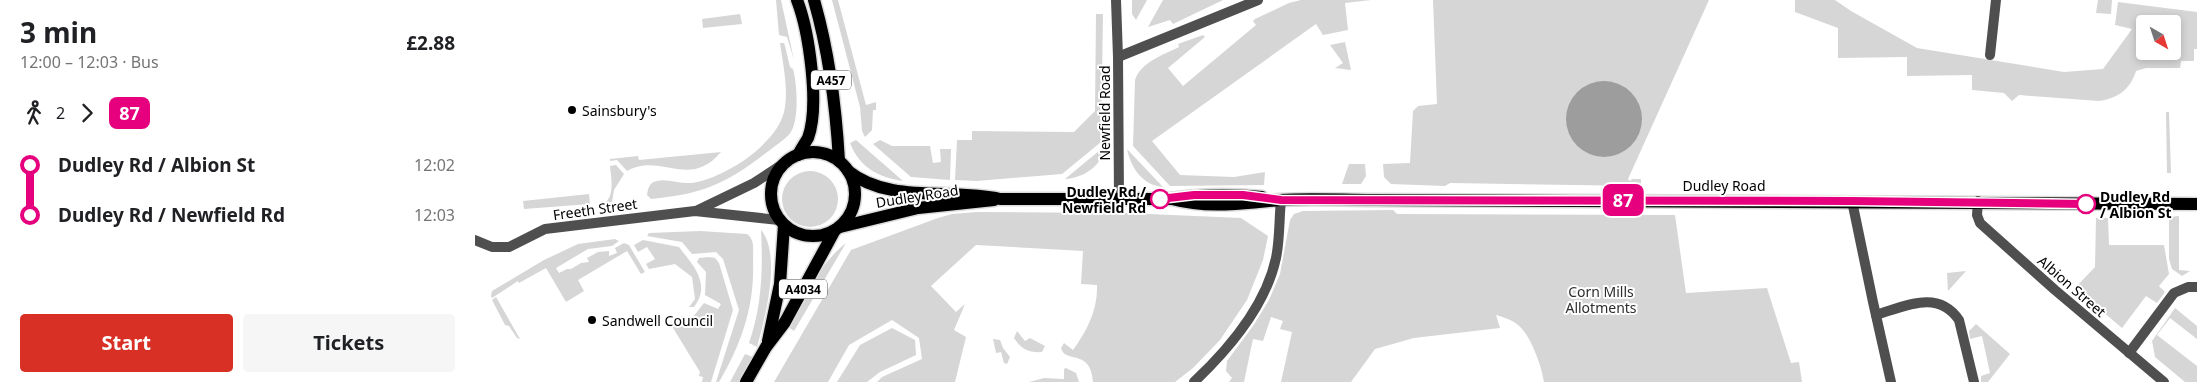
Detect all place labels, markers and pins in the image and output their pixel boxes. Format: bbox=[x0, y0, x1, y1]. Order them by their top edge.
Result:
place label: Sainsbury's bbox=[582, 101, 657, 120]
marker: Sainsbury's bbox=[566, 104, 578, 116]
place label: Dudley Rd / Newfield Rd bbox=[1062, 182, 1146, 217]
place label: Dudley Rd / Albion St bbox=[2100, 187, 2172, 222]
marker: Dudley Rd / Newfield Rd bbox=[1150, 189, 1170, 209]
marker: Dudley Rd / Albion St bbox=[2076, 194, 2096, 214]
place label: Sandwell Council bbox=[602, 311, 713, 330]
marker: Sandwell Council bbox=[586, 314, 598, 326]

